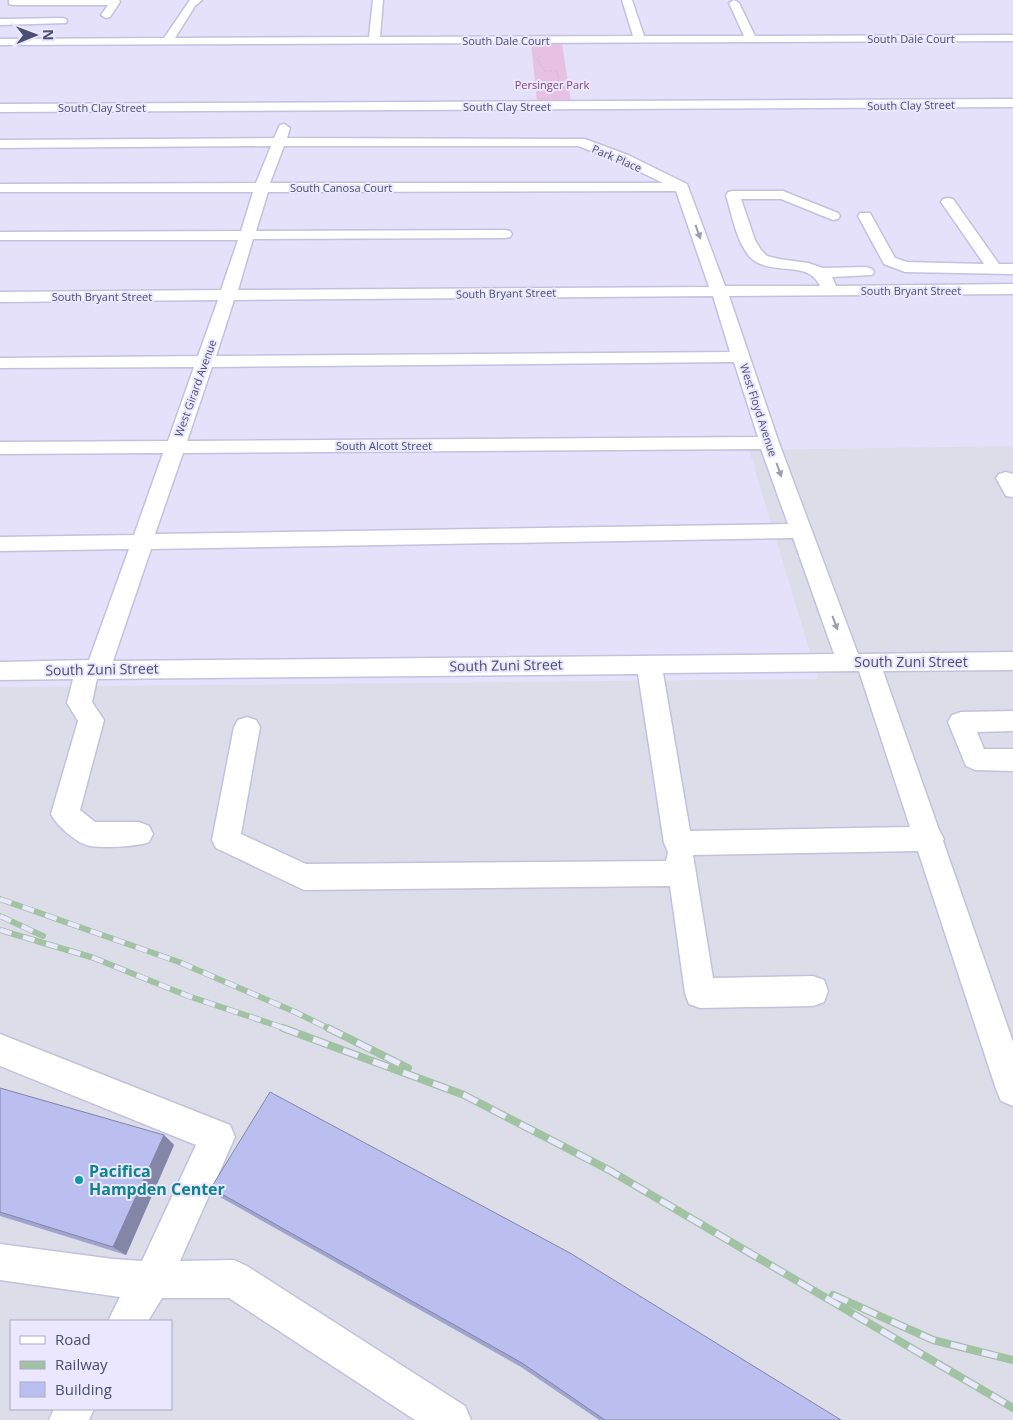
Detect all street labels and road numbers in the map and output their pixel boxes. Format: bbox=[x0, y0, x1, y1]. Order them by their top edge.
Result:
street label: South Dale Court bbox=[867, 31, 955, 46]
street label: South Dale Court bbox=[462, 33, 550, 48]
street label: South Clay Street bbox=[867, 97, 955, 113]
street label: South Clay Street bbox=[463, 99, 551, 114]
street label: South Clay Street bbox=[58, 100, 146, 115]
street label: Park Place bbox=[590, 141, 644, 175]
street label: South Canosa Court bbox=[290, 180, 392, 195]
street label: South Bryant Street bbox=[861, 283, 961, 298]
street label: South Bryant Street bbox=[456, 285, 556, 301]
street label: South Bryant Street bbox=[52, 289, 152, 304]
street label: West Girard Avenue bbox=[170, 337, 220, 439]
street label: West Floyd Avenue bbox=[737, 362, 781, 458]
street label: South Alcott Street bbox=[336, 438, 432, 453]
street label: South Zuni Street bbox=[854, 652, 968, 671]
street label: South Zuni Street bbox=[449, 655, 563, 675]
street label: South Zuni Street bbox=[45, 659, 159, 679]

